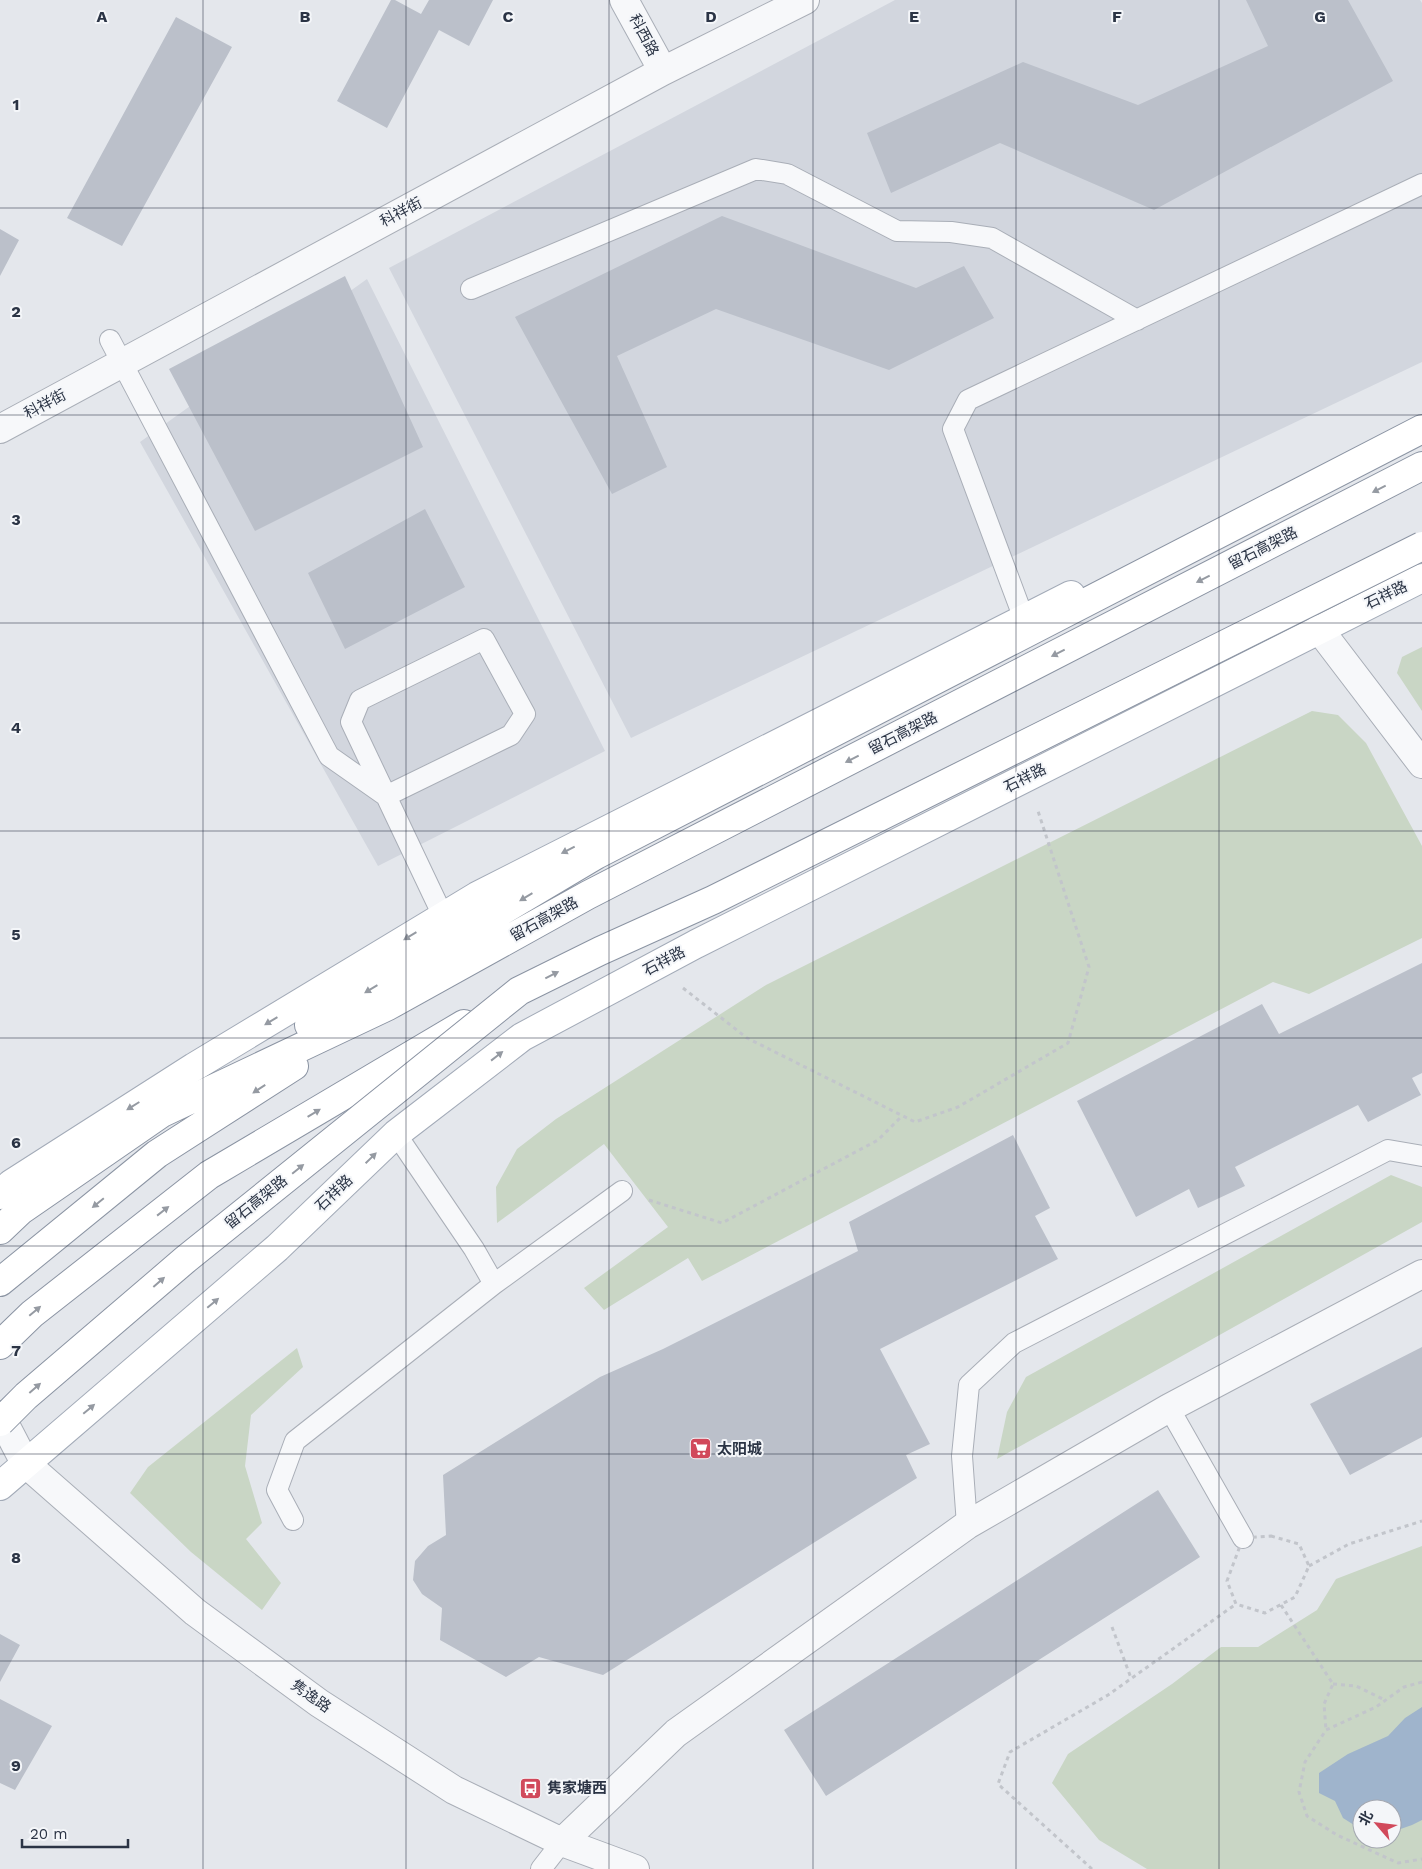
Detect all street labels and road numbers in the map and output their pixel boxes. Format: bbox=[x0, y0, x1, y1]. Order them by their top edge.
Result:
street label: 科西路 bbox=[625, 11, 663, 59]
street label: 科祥街 bbox=[377, 193, 425, 231]
street label: 科祥街 bbox=[21, 385, 69, 423]
street label: 留石高架路 bbox=[1225, 523, 1301, 573]
street label: 石祥路 bbox=[1362, 577, 1410, 613]
street label: 留石高架路 bbox=[865, 708, 941, 758]
street label: 石祥路 bbox=[1001, 760, 1049, 796]
street label: 留石高架路 bbox=[507, 893, 581, 945]
street label: 石祥路 bbox=[640, 942, 688, 980]
street label: 留石高架路 bbox=[221, 1171, 291, 1233]
street label: 石祥路 bbox=[312, 1171, 356, 1215]
street label: 隽逸路 bbox=[287, 1676, 335, 1716]

